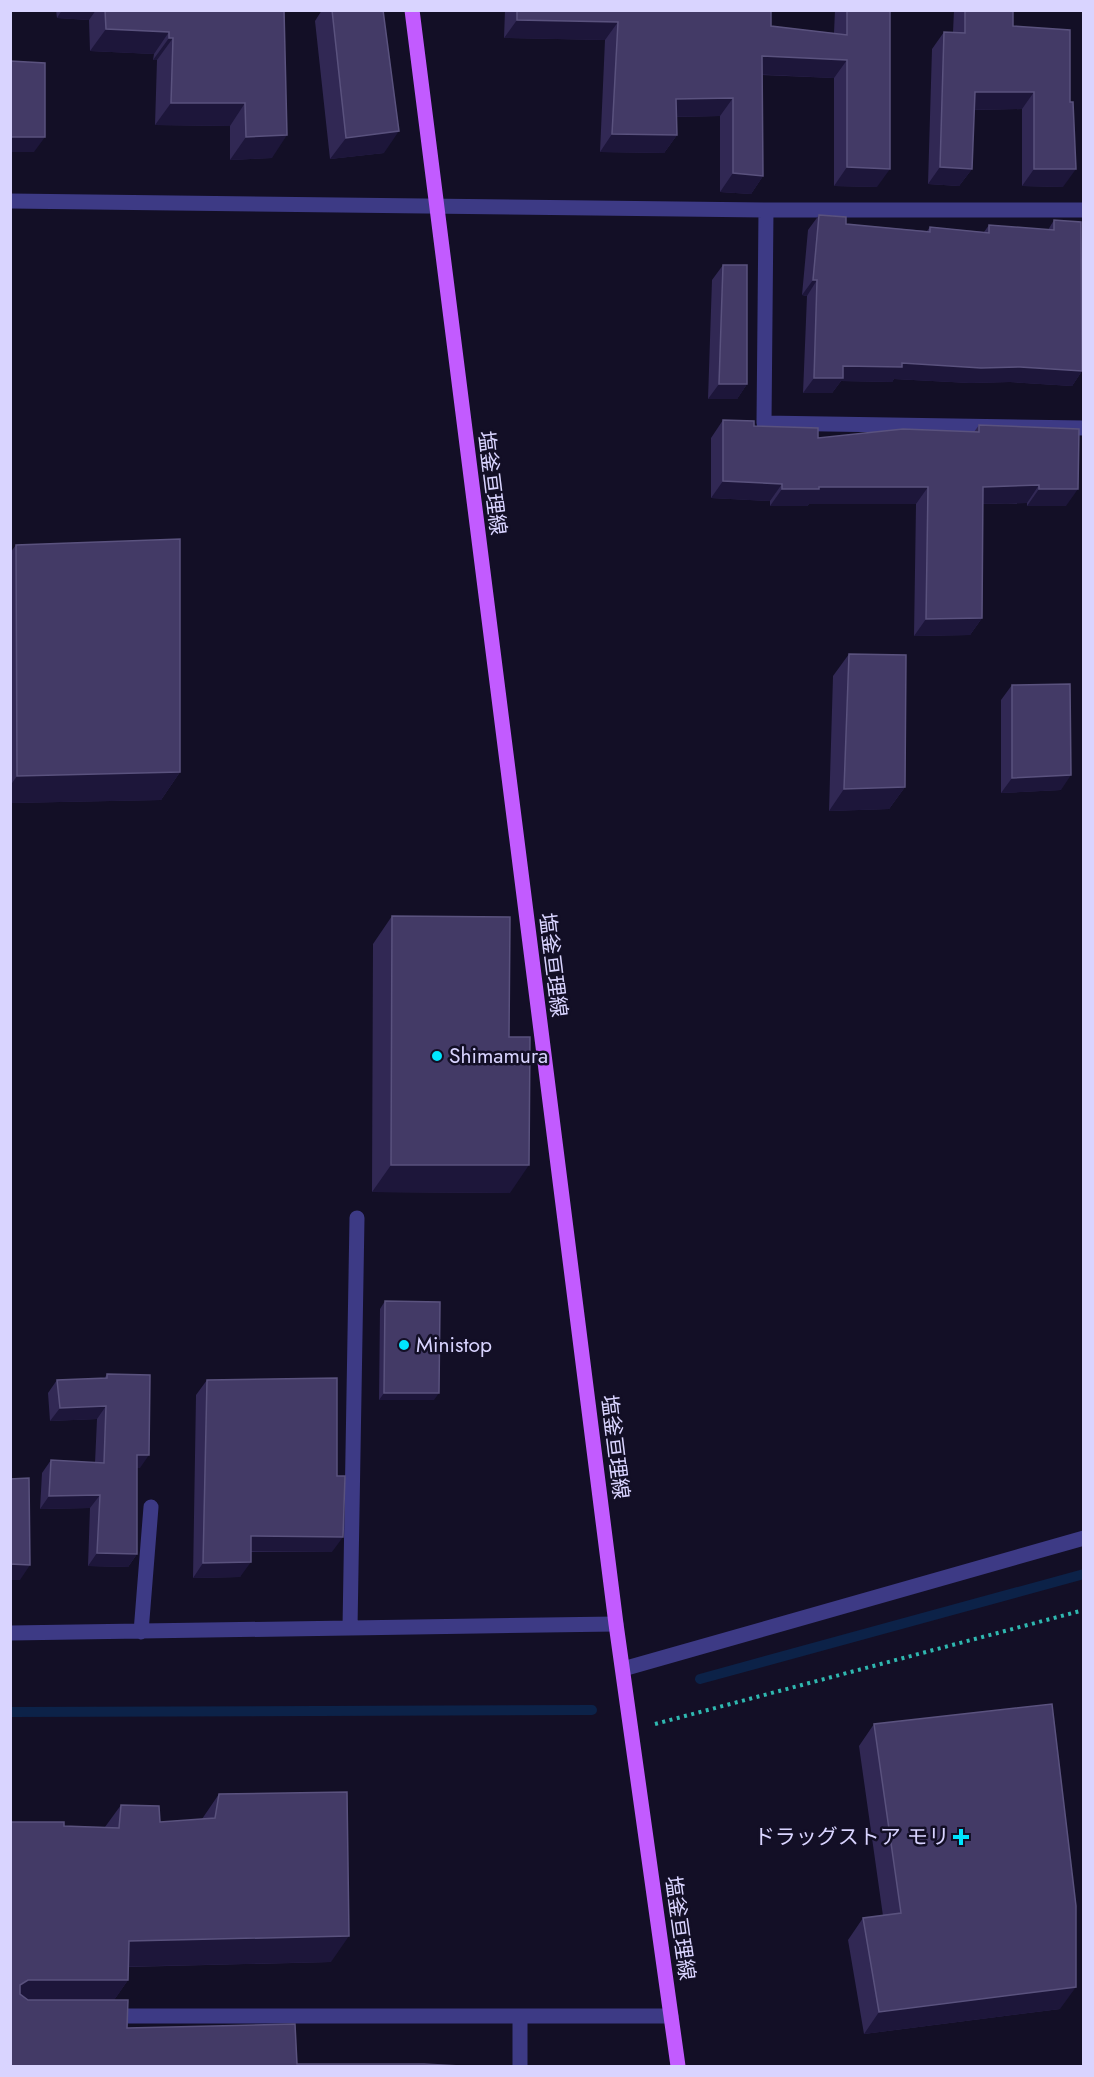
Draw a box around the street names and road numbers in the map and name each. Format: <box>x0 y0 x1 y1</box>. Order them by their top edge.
street label: 塩釜亘理線 <box>471 429 513 537</box>
street label: 塩釜亘理線 <box>532 911 574 1019</box>
street label: 塩釜亘理線 <box>594 1393 636 1501</box>
street label: 塩釜亘理線 <box>658 1874 702 1982</box>

